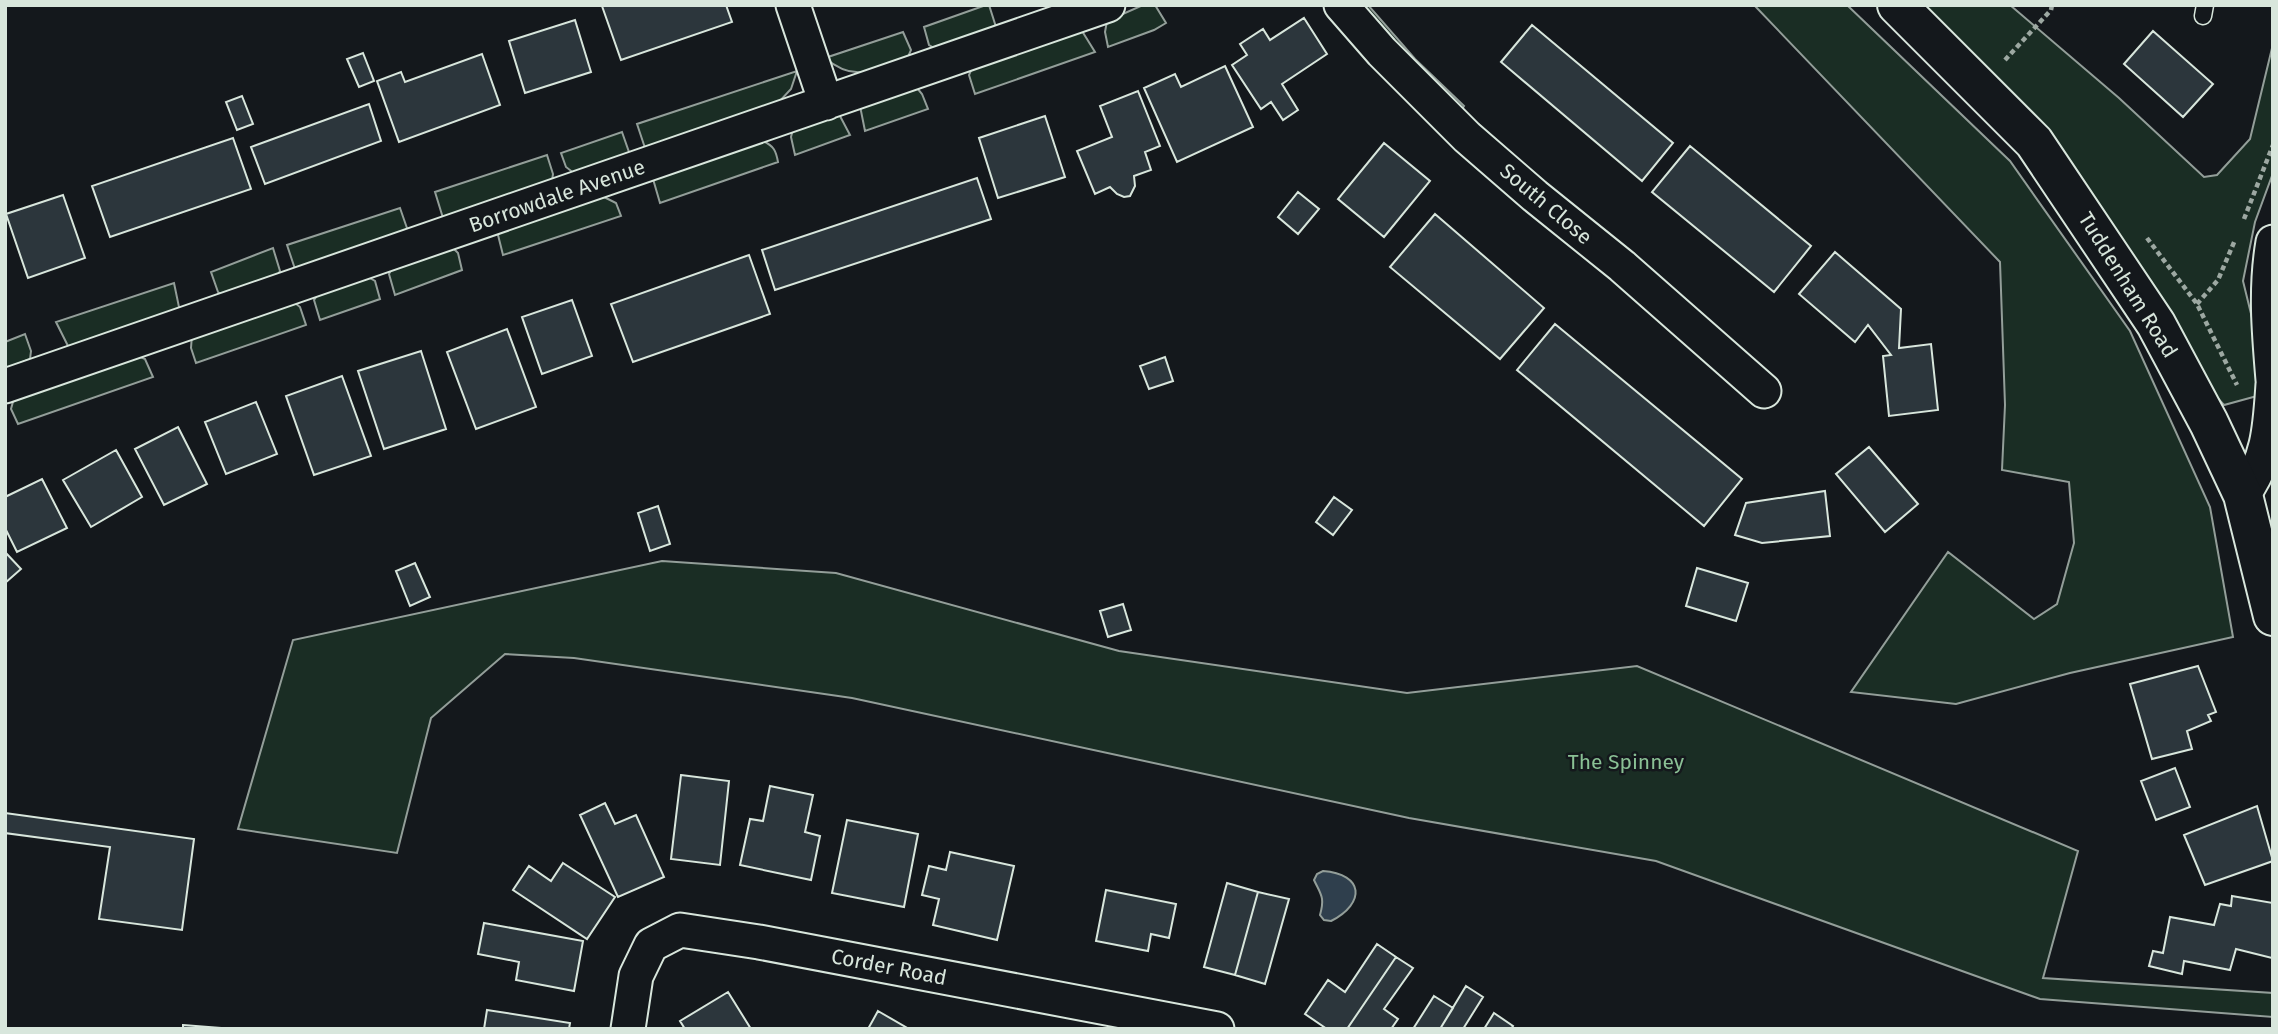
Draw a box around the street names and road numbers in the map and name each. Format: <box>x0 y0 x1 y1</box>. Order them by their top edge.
street label: Borrowdale Avenue <box>466 154 648 238</box>
street label: South Close <box>1495 158 1597 250</box>
street label: Tuddenham Road <box>2073 207 2183 363</box>
street label: Corder Road <box>829 943 949 991</box>

